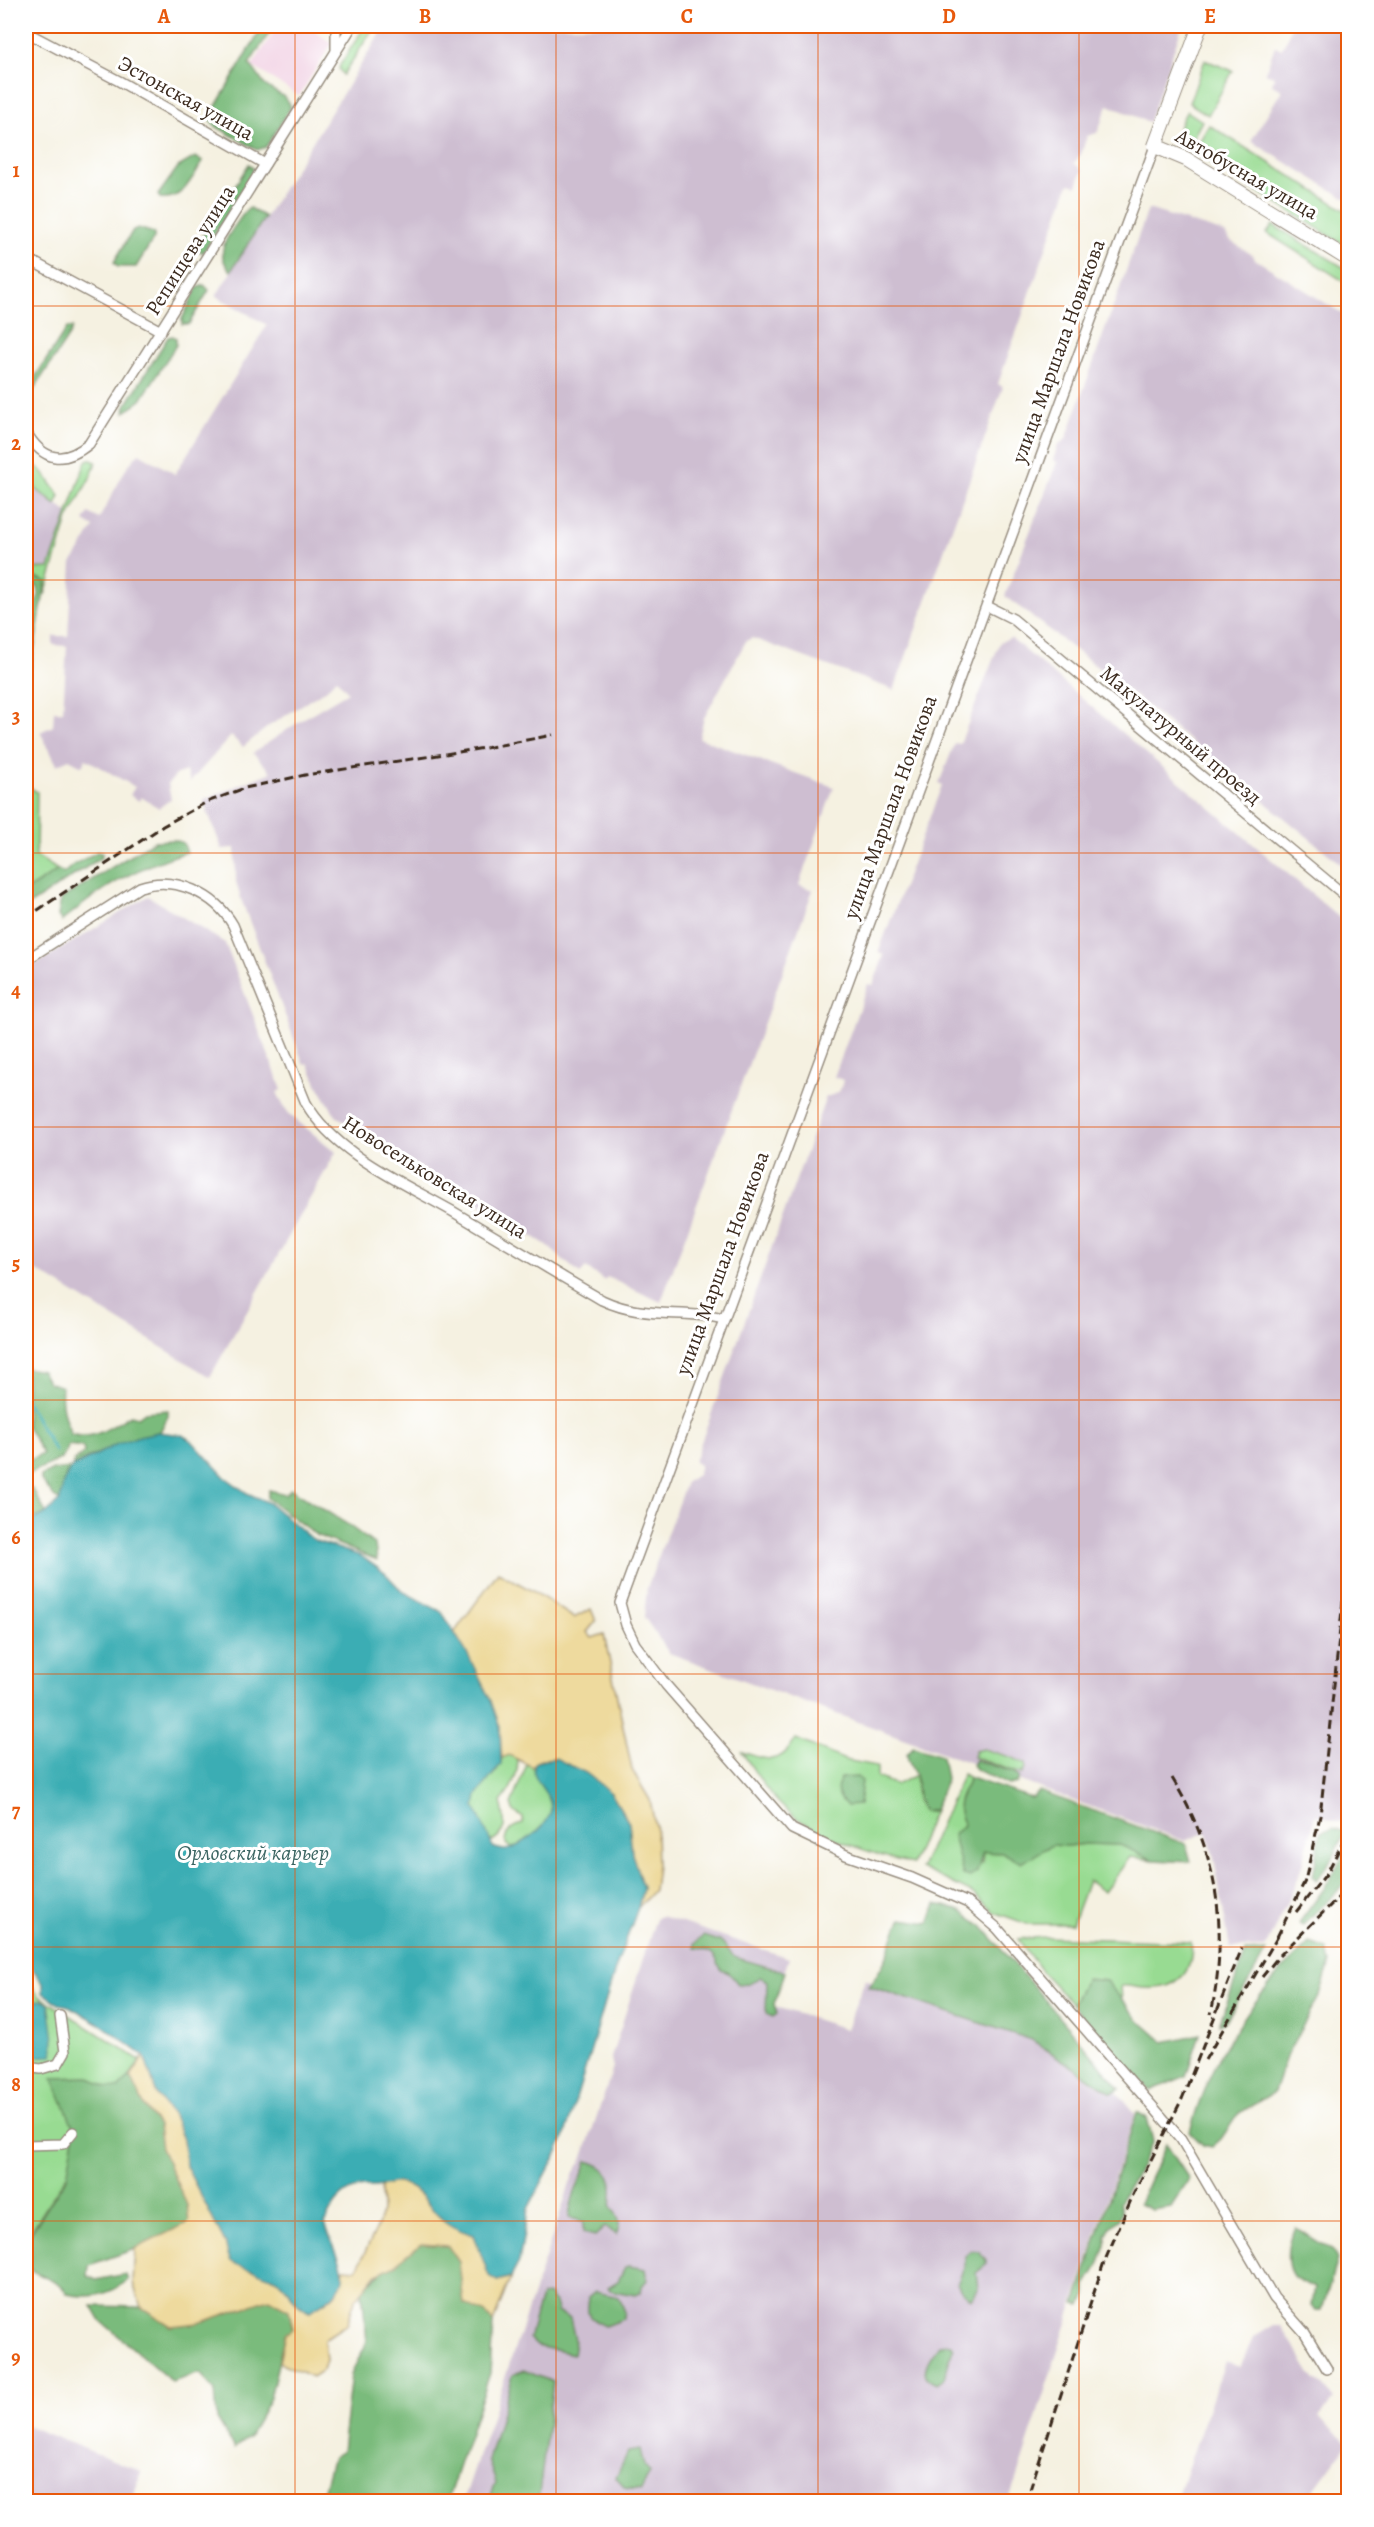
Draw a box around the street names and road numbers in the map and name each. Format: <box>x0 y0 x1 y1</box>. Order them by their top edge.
street label: Эстонская улица <box>113 49 259 147</box>
street label: Автобусная улица <box>1170 121 1324 226</box>
street label: Репищева улица <box>139 179 241 320</box>
street label: улица Маршала Новикова <box>1004 235 1112 468</box>
street label: Макулатурный проезд <box>1094 659 1268 811</box>
street label: улица Маршала Новикова <box>836 691 944 924</box>
street label: Новосельковская улица <box>337 1109 533 1245</box>
street label: улица Маршала Новикова <box>668 1147 776 1380</box>

